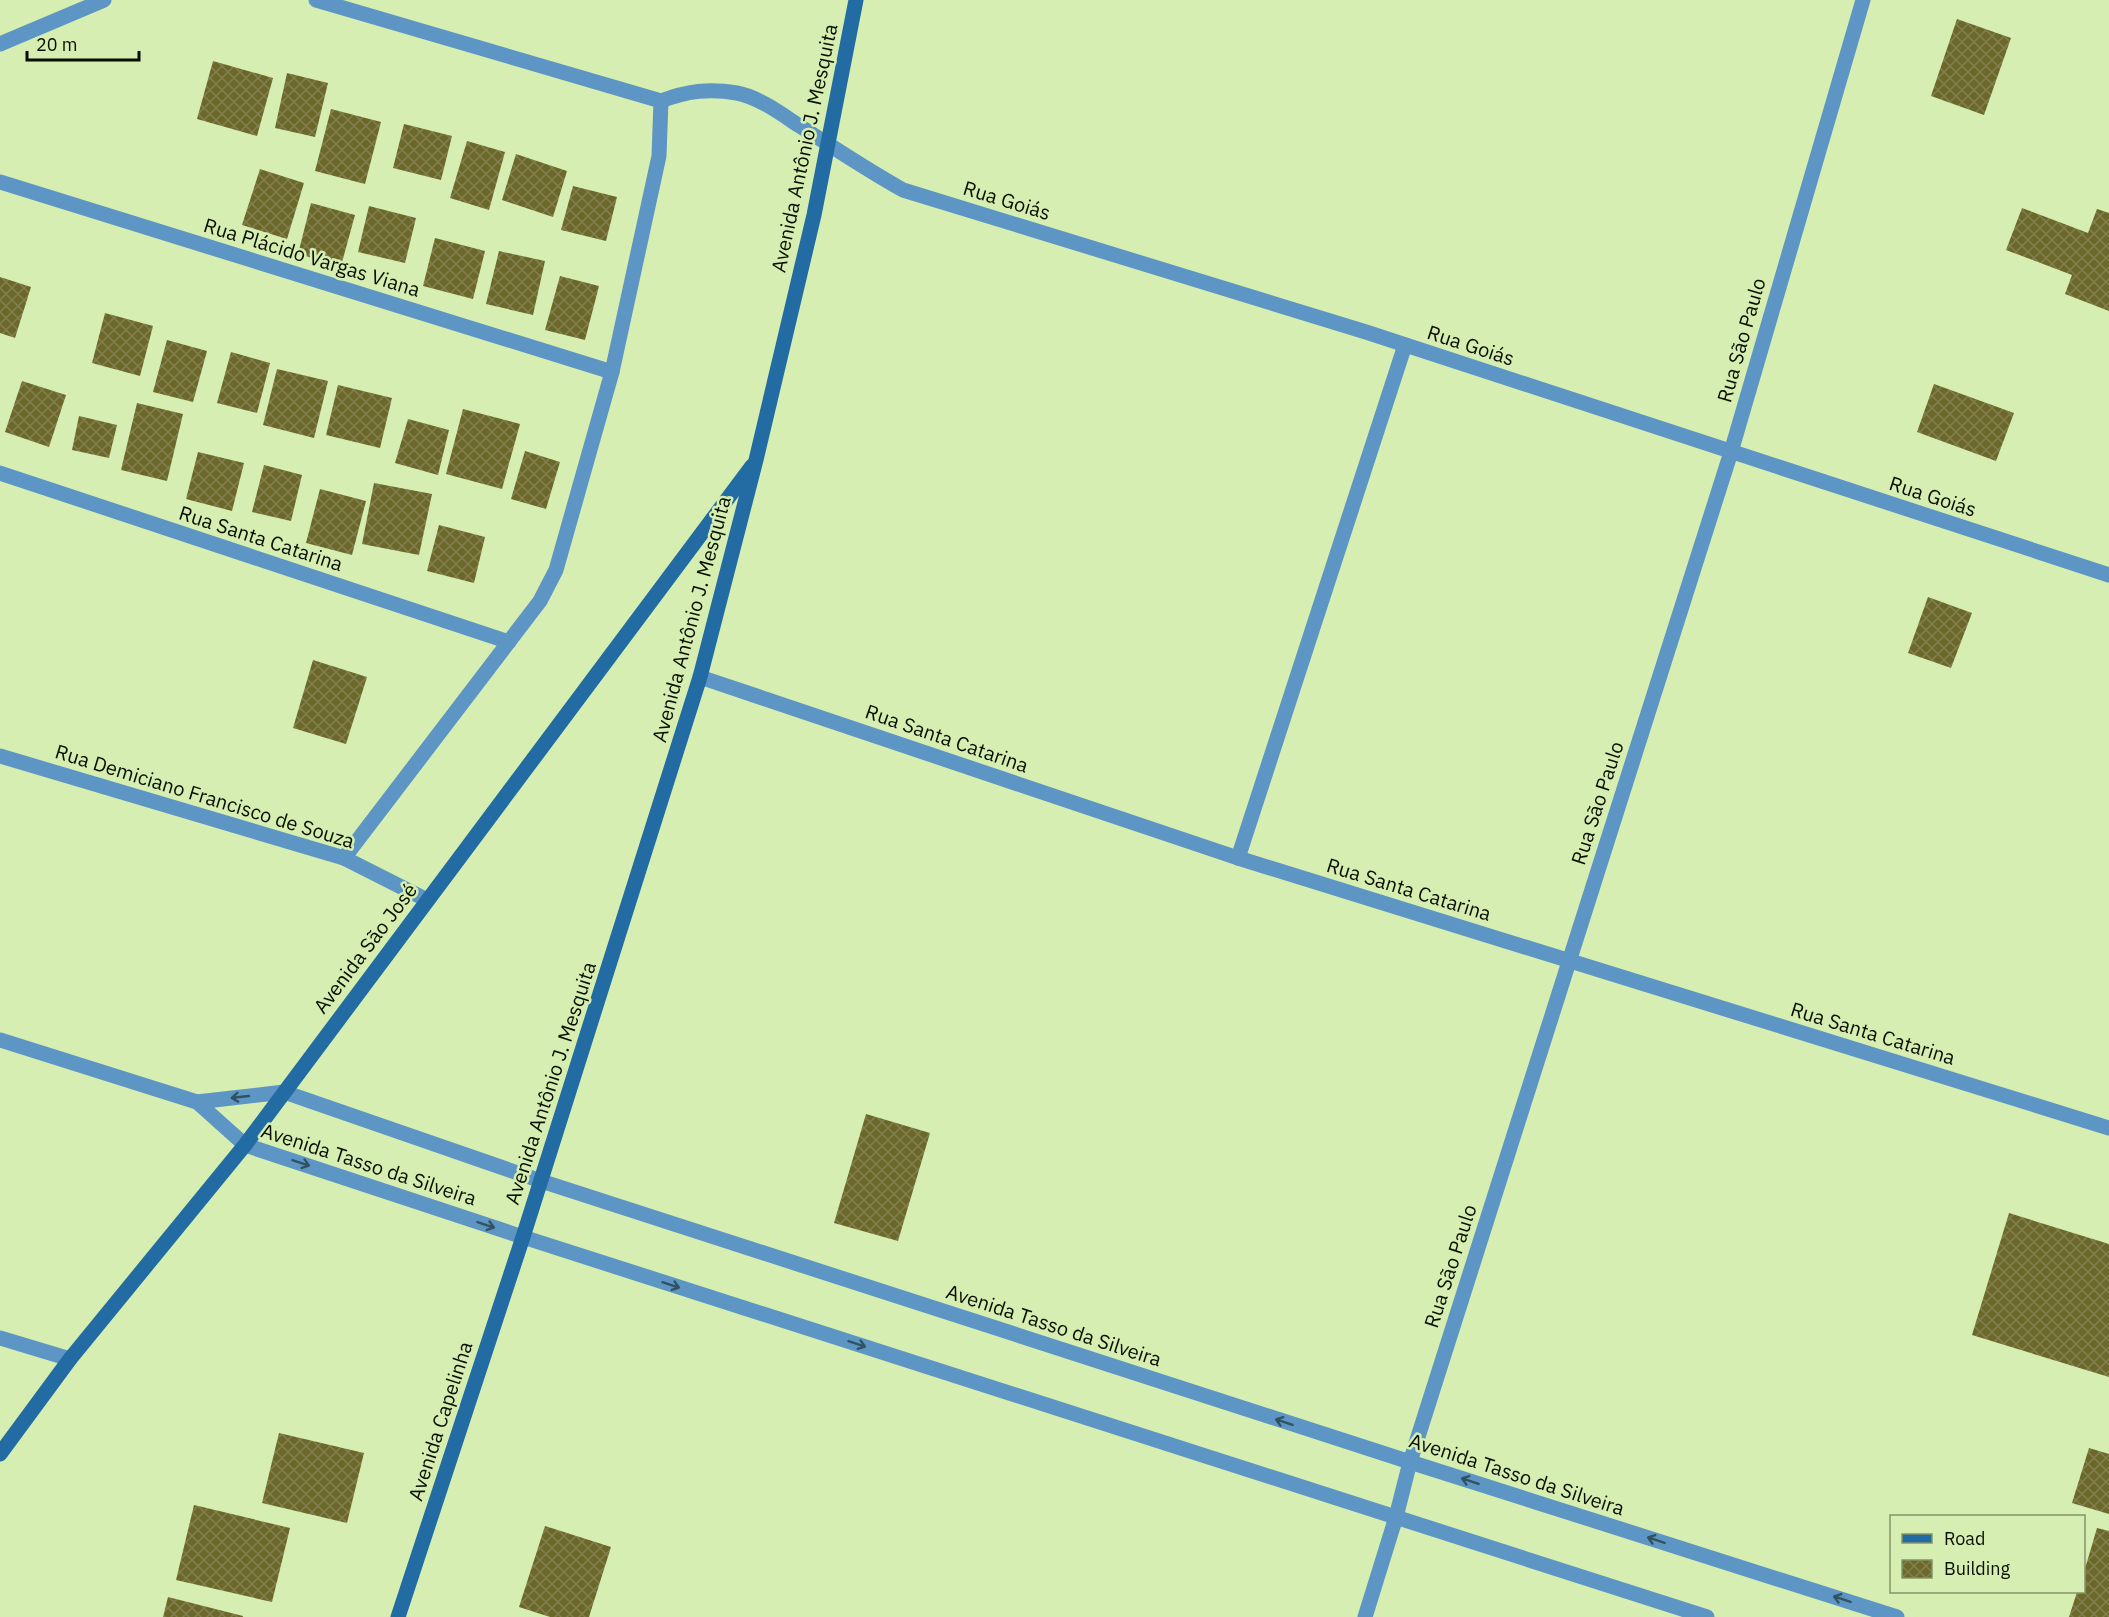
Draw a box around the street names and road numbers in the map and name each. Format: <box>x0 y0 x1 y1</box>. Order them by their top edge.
street label: Avenida Antônio J. Mesquita <box>764 21 844 275</box>
street label: Rua Goiás <box>960 174 1054 226</box>
street label: Rua Plácido Vargas Viana <box>200 211 424 303</box>
street label: Rua São Paulo <box>1710 275 1772 405</box>
street label: Rua Goiás <box>1424 318 1518 372</box>
street label: Rua Goiás <box>1886 469 1980 523</box>
street label: Avenida Antônio J. Mesquita <box>645 493 737 745</box>
street label: Rua Santa Catarina <box>176 499 347 577</box>
street label: Rua Santa Catarina <box>862 697 1032 779</box>
street label: Rua Demiciano Francisco de Souza <box>52 738 358 855</box>
street label: Rua São Paulo <box>1564 738 1630 868</box>
street label: Rua Santa Catarina <box>1323 851 1495 927</box>
street label: Avenida São José <box>307 877 423 1019</box>
street label: Avenida Antônio J. Mesquita <box>498 958 602 1208</box>
street label: Rua Santa Catarina <box>1787 995 1959 1071</box>
street label: Avenida Tasso da Silveira <box>258 1116 480 1212</box>
street label: Rua São Paulo <box>1417 1201 1483 1331</box>
street label: Avenida Tasso da Silveira <box>943 1277 1165 1373</box>
street label: Avenida Capelinha <box>402 1338 479 1504</box>
street label: Avenida Tasso da Silveira <box>1406 1426 1628 1522</box>

